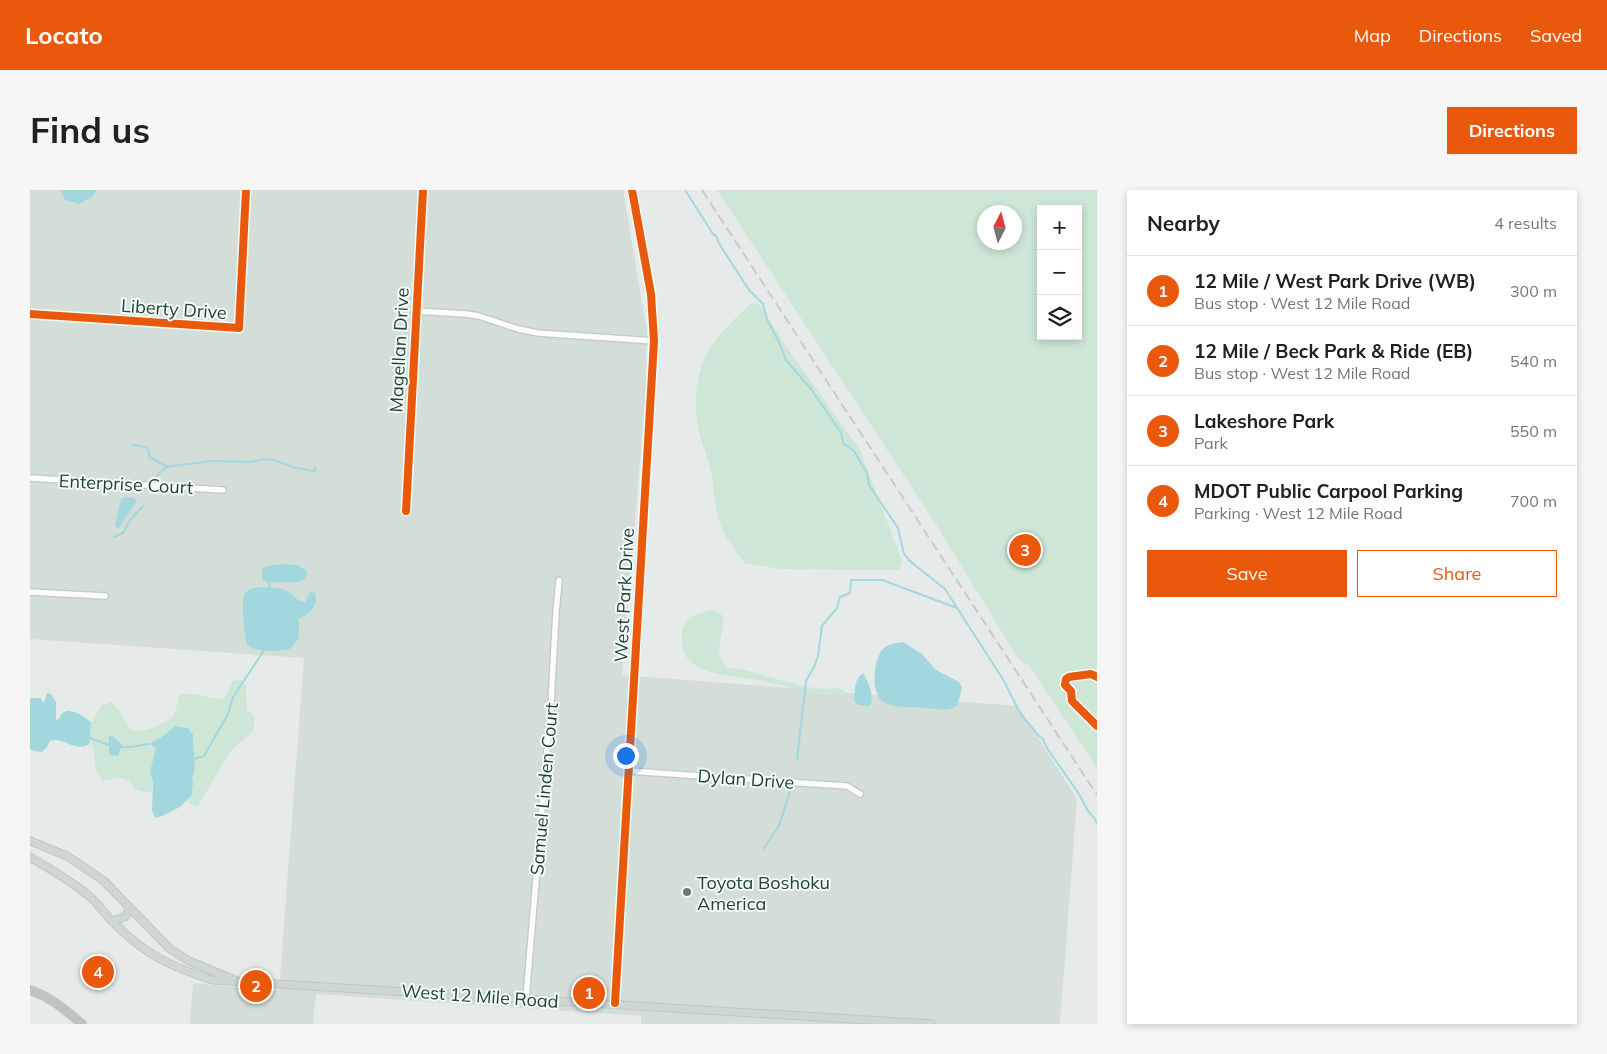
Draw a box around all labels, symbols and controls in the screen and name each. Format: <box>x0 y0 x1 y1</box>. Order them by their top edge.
text: Locato <box>25 20 103 50</box>
text: Map <box>1354 24 1391 47</box>
text: Directions <box>1419 24 1502 47</box>
text: Saved <box>1530 24 1582 47</box>
button: Directions <box>1447 107 1577 154</box>
text: Find us <box>30 108 150 152</box>
north arrow <box>977 205 1022 250</box>
map controls <box>1037 205 1082 340</box>
button: + <box>1037 205 1082 250</box>
text: Nearby <box>1147 210 1220 236</box>
text: 4 results <box>1494 213 1557 233</box>
button: − <box>1037 250 1082 295</box>
text: 12 Mile / West Park Drive (WB) <box>1194 269 1476 293</box>
text: 1 <box>1158 281 1168 301</box>
text: 300 m <box>1510 281 1557 301</box>
street label: Magellan Drive <box>384 287 414 413</box>
text: Bus stop · West 12 Mile Road <box>1194 293 1410 313</box>
street label: Liberty Drive <box>120 294 228 324</box>
button: layers <box>1037 295 1082 340</box>
text: 12 Mile / Beck Park & Ride (EB) <box>1194 339 1473 363</box>
text: 2 <box>1158 351 1168 371</box>
text: 540 m <box>1510 351 1557 371</box>
text: Bus stop · West 12 Mile Road <box>1194 363 1410 383</box>
text: Lakeshore Park <box>1194 409 1334 433</box>
text: 3 <box>1158 421 1168 441</box>
text: 550 m <box>1510 421 1557 441</box>
text: Park <box>1194 433 1228 453</box>
street label: Enterprise Court <box>58 469 194 499</box>
text: MDOT Public Carpool Parking <box>1194 479 1463 503</box>
text: 4 <box>1158 491 1168 511</box>
text: 700 m <box>1510 491 1557 511</box>
text: Parking · West 12 Mile Road <box>1194 503 1403 523</box>
street label: West Park Drive <box>609 527 639 663</box>
pin: 3 <box>1009 531 1041 569</box>
button: Save <box>1147 550 1347 597</box>
button: Share <box>1357 550 1557 597</box>
street label: Samuel Linden Court <box>525 702 563 876</box>
your location <box>613 743 639 769</box>
street label: Dylan Drive <box>697 764 795 794</box>
place label: Toyota Boshoku America <box>697 871 830 915</box>
marker: Toyota Boshoku America <box>681 886 693 898</box>
pin: 4 <box>82 953 114 991</box>
pin: 2 <box>240 967 272 1005</box>
pin: 1 <box>573 974 605 1012</box>
street label: West 12 Mile Road <box>401 979 559 1013</box>

